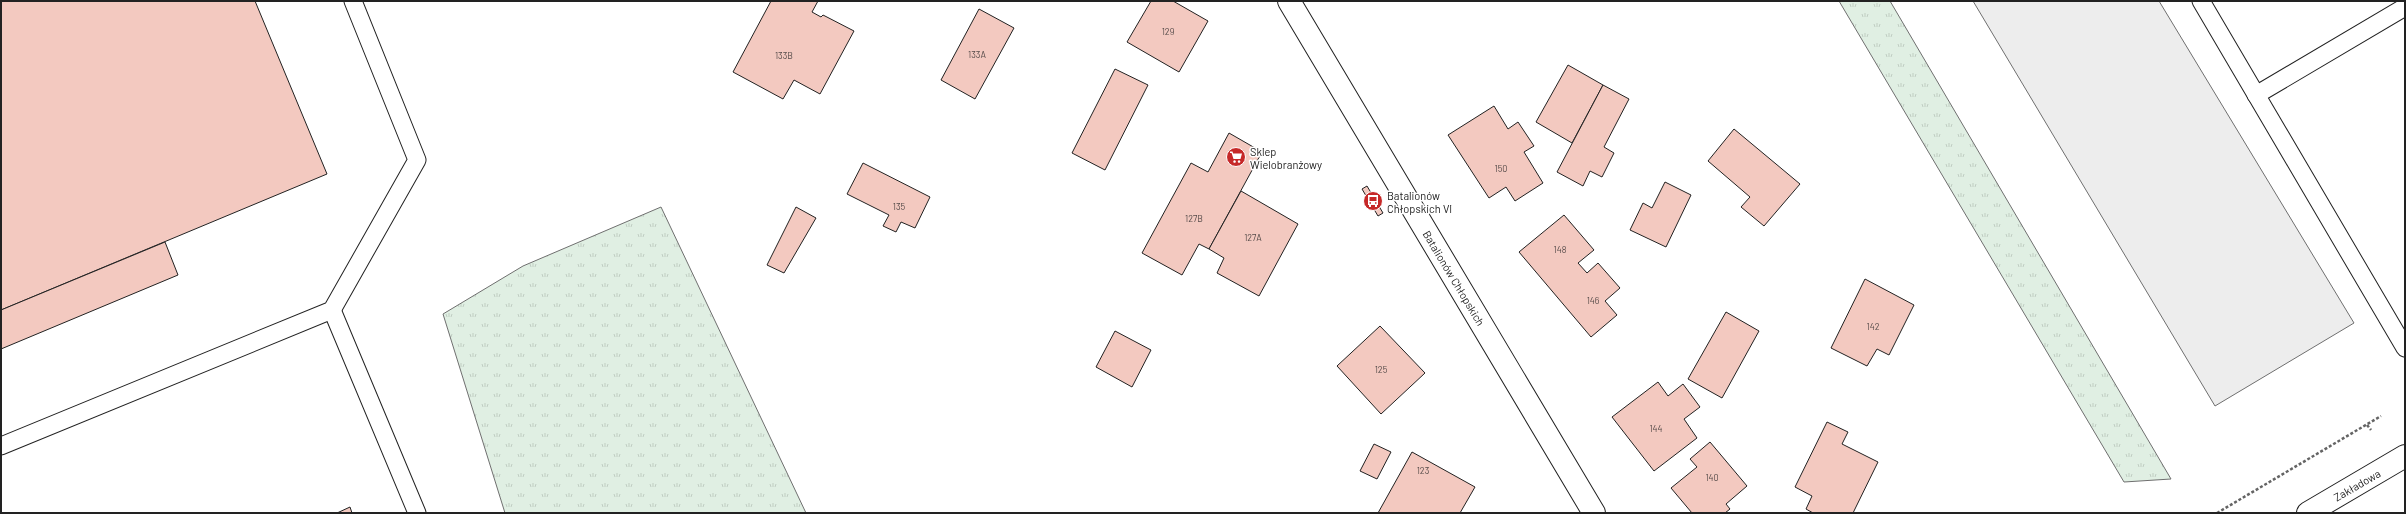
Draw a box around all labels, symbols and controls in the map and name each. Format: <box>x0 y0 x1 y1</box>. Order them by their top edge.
house number: 129 <box>1162 26 1175 37</box>
house number: 133A <box>968 49 986 60</box>
house number: 133B <box>775 50 793 61</box>
place label: Sklep Wielobranżowy <box>1250 145 1322 171</box>
supermarket icon: Sklep Wielobranżowy <box>1225 146 1247 168</box>
house number: 150 <box>1495 163 1507 174</box>
place label: Batalionów Chłopskich VI <box>1387 189 1452 215</box>
bus stop icon: Batalionów Chłopskich VI <box>1362 190 1384 212</box>
house number: 135 <box>893 201 906 212</box>
house number: 127B <box>1185 213 1203 224</box>
street label: Batalionów Chłopskich <box>1420 228 1488 328</box>
house number: 127A <box>1244 232 1262 243</box>
house number: 148 <box>1554 244 1567 255</box>
house number: 146 <box>1587 295 1600 306</box>
house number: 142 <box>1867 321 1880 332</box>
house number: 125 <box>1375 364 1388 375</box>
house number: 144 <box>1649 423 1663 434</box>
house number: 123 <box>1417 465 1430 476</box>
street label: Zakładowa <box>2331 466 2383 504</box>
house number: 140 <box>1705 472 1719 483</box>

